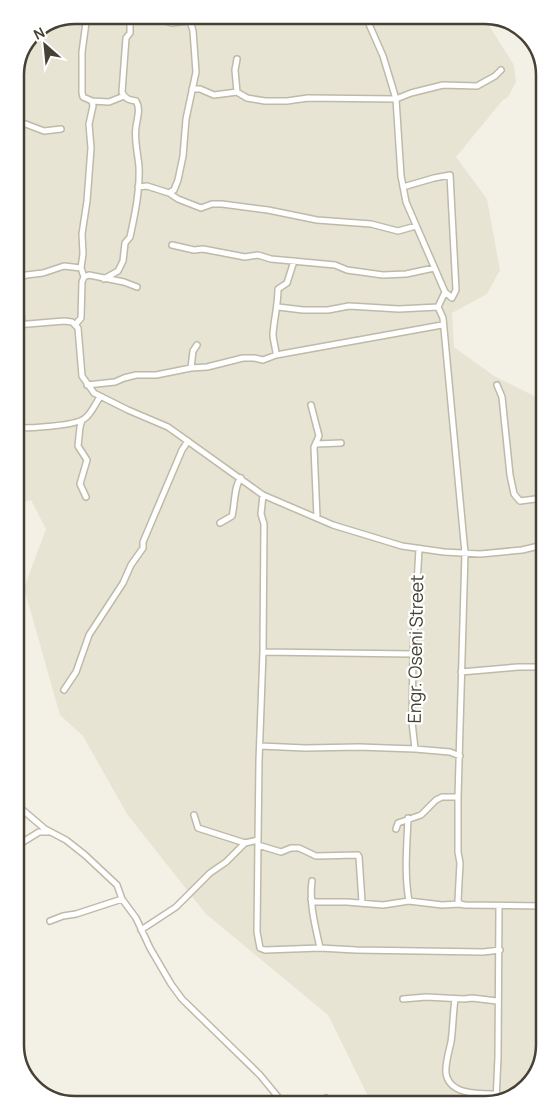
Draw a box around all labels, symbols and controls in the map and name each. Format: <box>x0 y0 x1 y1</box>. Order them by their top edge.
north arrow <box>20 20 70 70</box>
text: N <box>30 22 48 44</box>
street label: Engr. Oseni Street <box>402 574 428 724</box>

